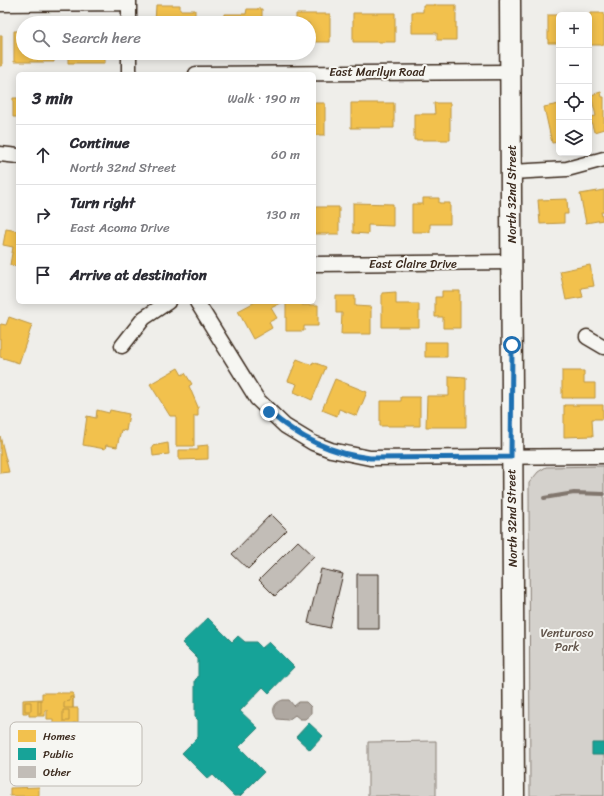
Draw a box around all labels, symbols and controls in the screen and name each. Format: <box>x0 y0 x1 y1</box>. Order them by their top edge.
map controls <box>556 12 592 156</box>
button: + <box>556 12 592 48</box>
search box <box>16 16 316 60</box>
text: Search here <box>62 25 141 51</box>
icon: search <box>30 27 52 49</box>
button: − <box>556 48 592 84</box>
street label: East Marilyn Road <box>329 61 426 83</box>
text: 3 min <box>32 83 73 113</box>
button: locate <box>556 84 592 120</box>
text: Walk · 190 m <box>227 87 300 110</box>
button: layers <box>556 120 592 156</box>
text: Continue <box>70 130 130 156</box>
text: 60 m <box>271 143 300 166</box>
icon: ahead <box>32 144 54 166</box>
street label: North 32nd Street <box>501 145 523 243</box>
text: North 32nd Street <box>70 156 176 179</box>
text: Turn right <box>70 190 135 216</box>
text: 130 m <box>266 203 300 226</box>
icon: right <box>32 204 54 226</box>
text: East Acoma Drive <box>70 216 170 239</box>
street label: East Claire Drive <box>369 253 457 275</box>
text: Arrive at destination <box>70 262 207 288</box>
icon: arrive <box>32 264 54 286</box>
route start <box>503 336 521 354</box>
route end <box>260 403 278 421</box>
street label: North 32nd Street <box>500 469 524 567</box>
park label: Venturoso Park <box>541 622 593 658</box>
legend <box>10 722 142 786</box>
text: Homes <box>43 727 76 746</box>
text: Public <box>43 745 74 764</box>
text: Other <box>43 763 71 782</box>

